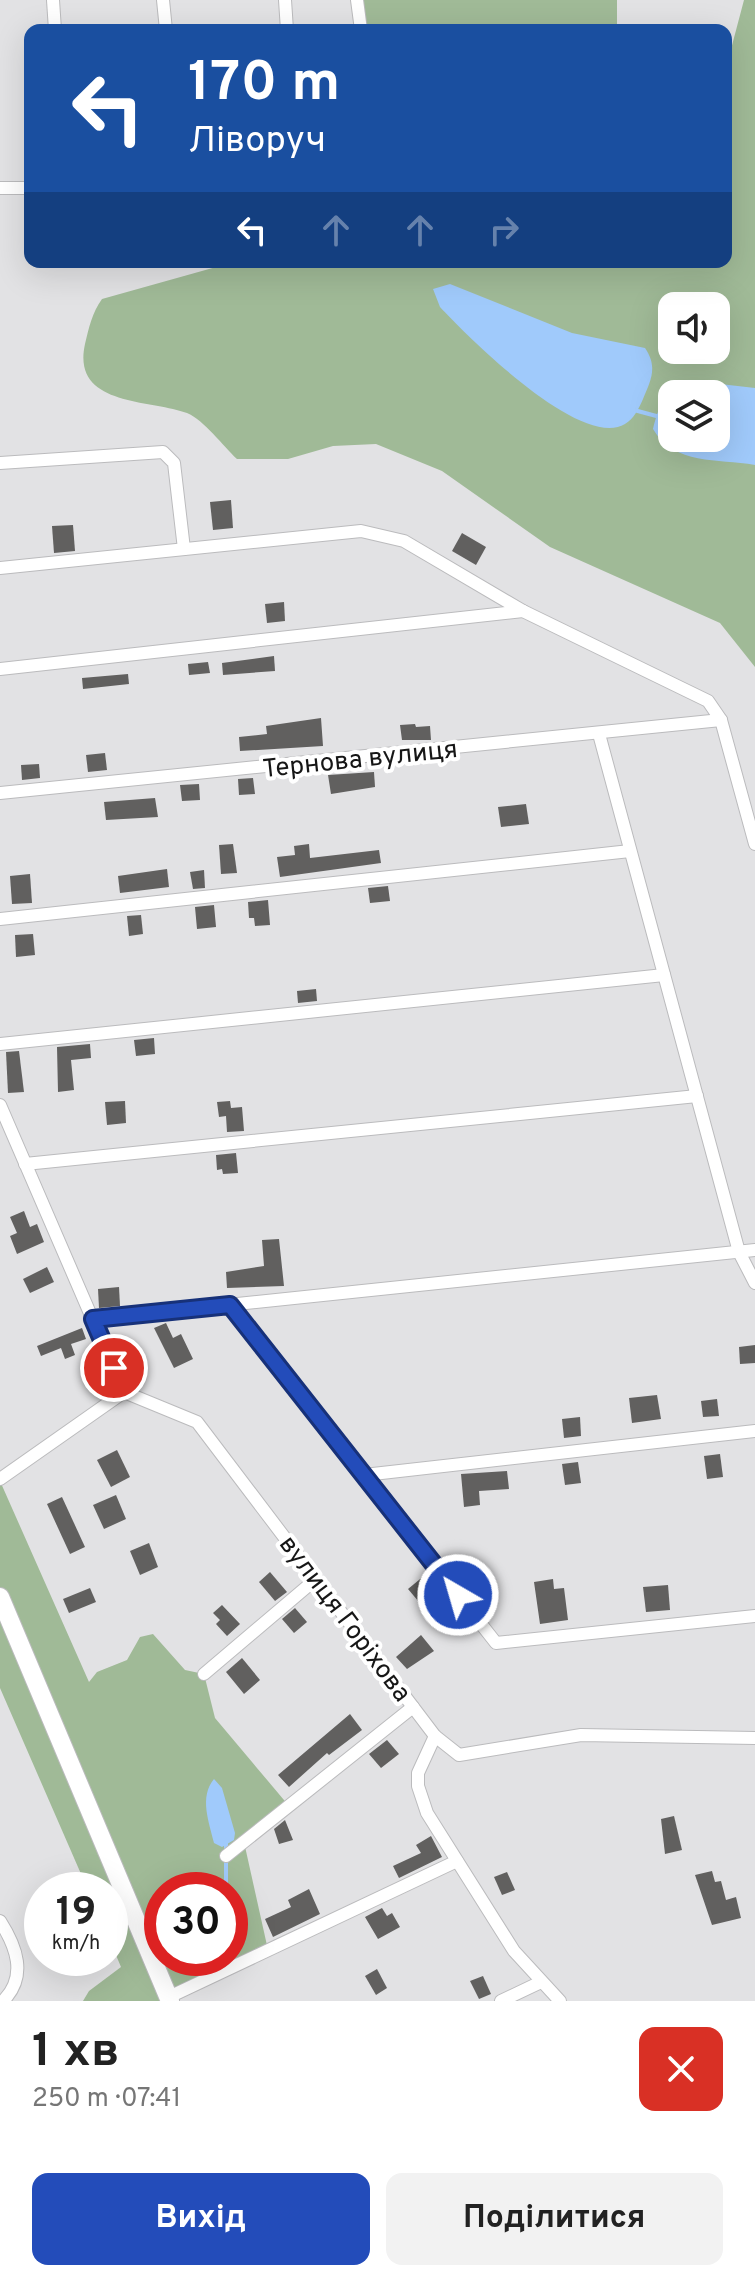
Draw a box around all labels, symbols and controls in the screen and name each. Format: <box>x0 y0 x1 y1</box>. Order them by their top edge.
text: 170 m <box>188 50 340 120</box>
icon: left <box>56 56 160 160</box>
text: Ліворуч <box>188 119 326 165</box>
icon: left <box>230 208 274 252</box>
icon: ahead <box>314 208 358 252</box>
icon: ahead <box>398 208 442 252</box>
icon: right <box>482 208 526 252</box>
map controls <box>658 292 730 452</box>
button: sound <box>658 292 730 364</box>
button: layers <box>658 380 730 452</box>
street label: Тернова вулиця <box>261 734 459 787</box>
pin <box>80 1334 148 1402</box>
icon: arrive <box>92 1346 136 1390</box>
street label: вулиця Горіхова <box>271 1530 417 1709</box>
position arrow <box>416 1553 500 1637</box>
speed limit sign: 30 <box>144 1872 248 1976</box>
text: 19 <box>56 1889 96 1939</box>
text: km/h <box>52 1931 100 1957</box>
text: 1 хв <box>32 2023 119 2083</box>
button: close <box>639 2027 723 2111</box>
text: 250 m · 07:41 <box>32 2083 181 2116</box>
button: Вихід <box>32 2173 370 2265</box>
button: Поділитися <box>386 2173 723 2265</box>

